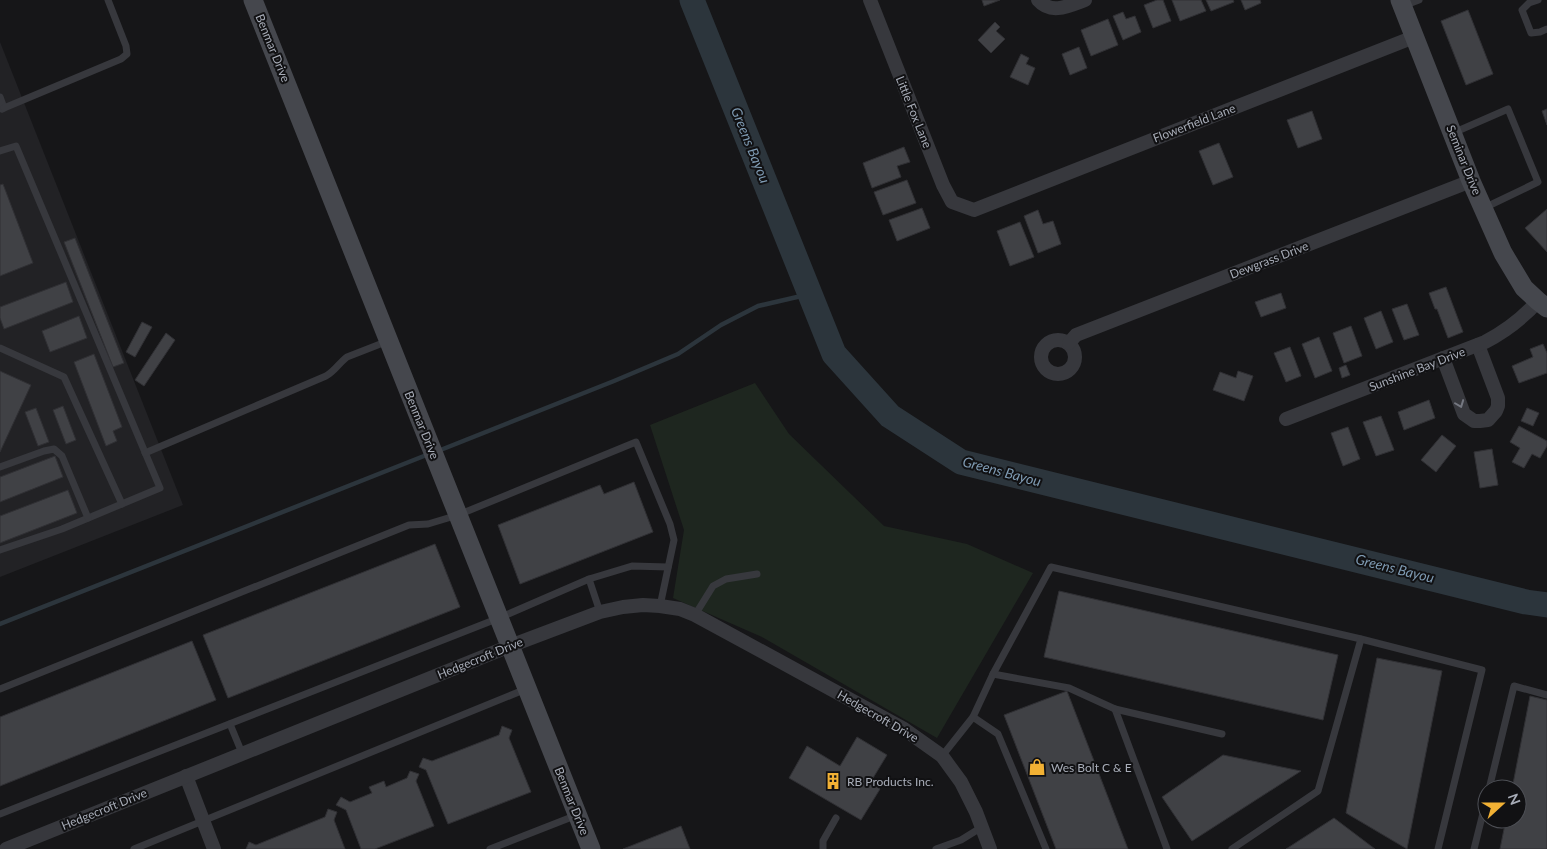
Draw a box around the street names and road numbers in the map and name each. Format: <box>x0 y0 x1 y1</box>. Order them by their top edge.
street label: Benmar Drive <box>252 12 294 84</box>
street label: Little Fox Lane <box>893 74 935 150</box>
street label: Flowerfield Lane <box>1151 100 1237 146</box>
street label: Seminar Drive <box>1443 123 1485 197</box>
street label: Dewgrass Drive <box>1227 238 1311 282</box>
street label: Sunshine Bay Drive <box>1367 344 1467 394</box>
street label: Benmar Drive <box>401 389 443 461</box>
street label: Hedgecroft Drive <box>435 634 525 682</box>
street label: Hedgecroft Drive <box>835 687 921 745</box>
street label: Benmar Drive <box>551 765 593 837</box>
street label: Hedgecroft Drive <box>59 785 149 833</box>

